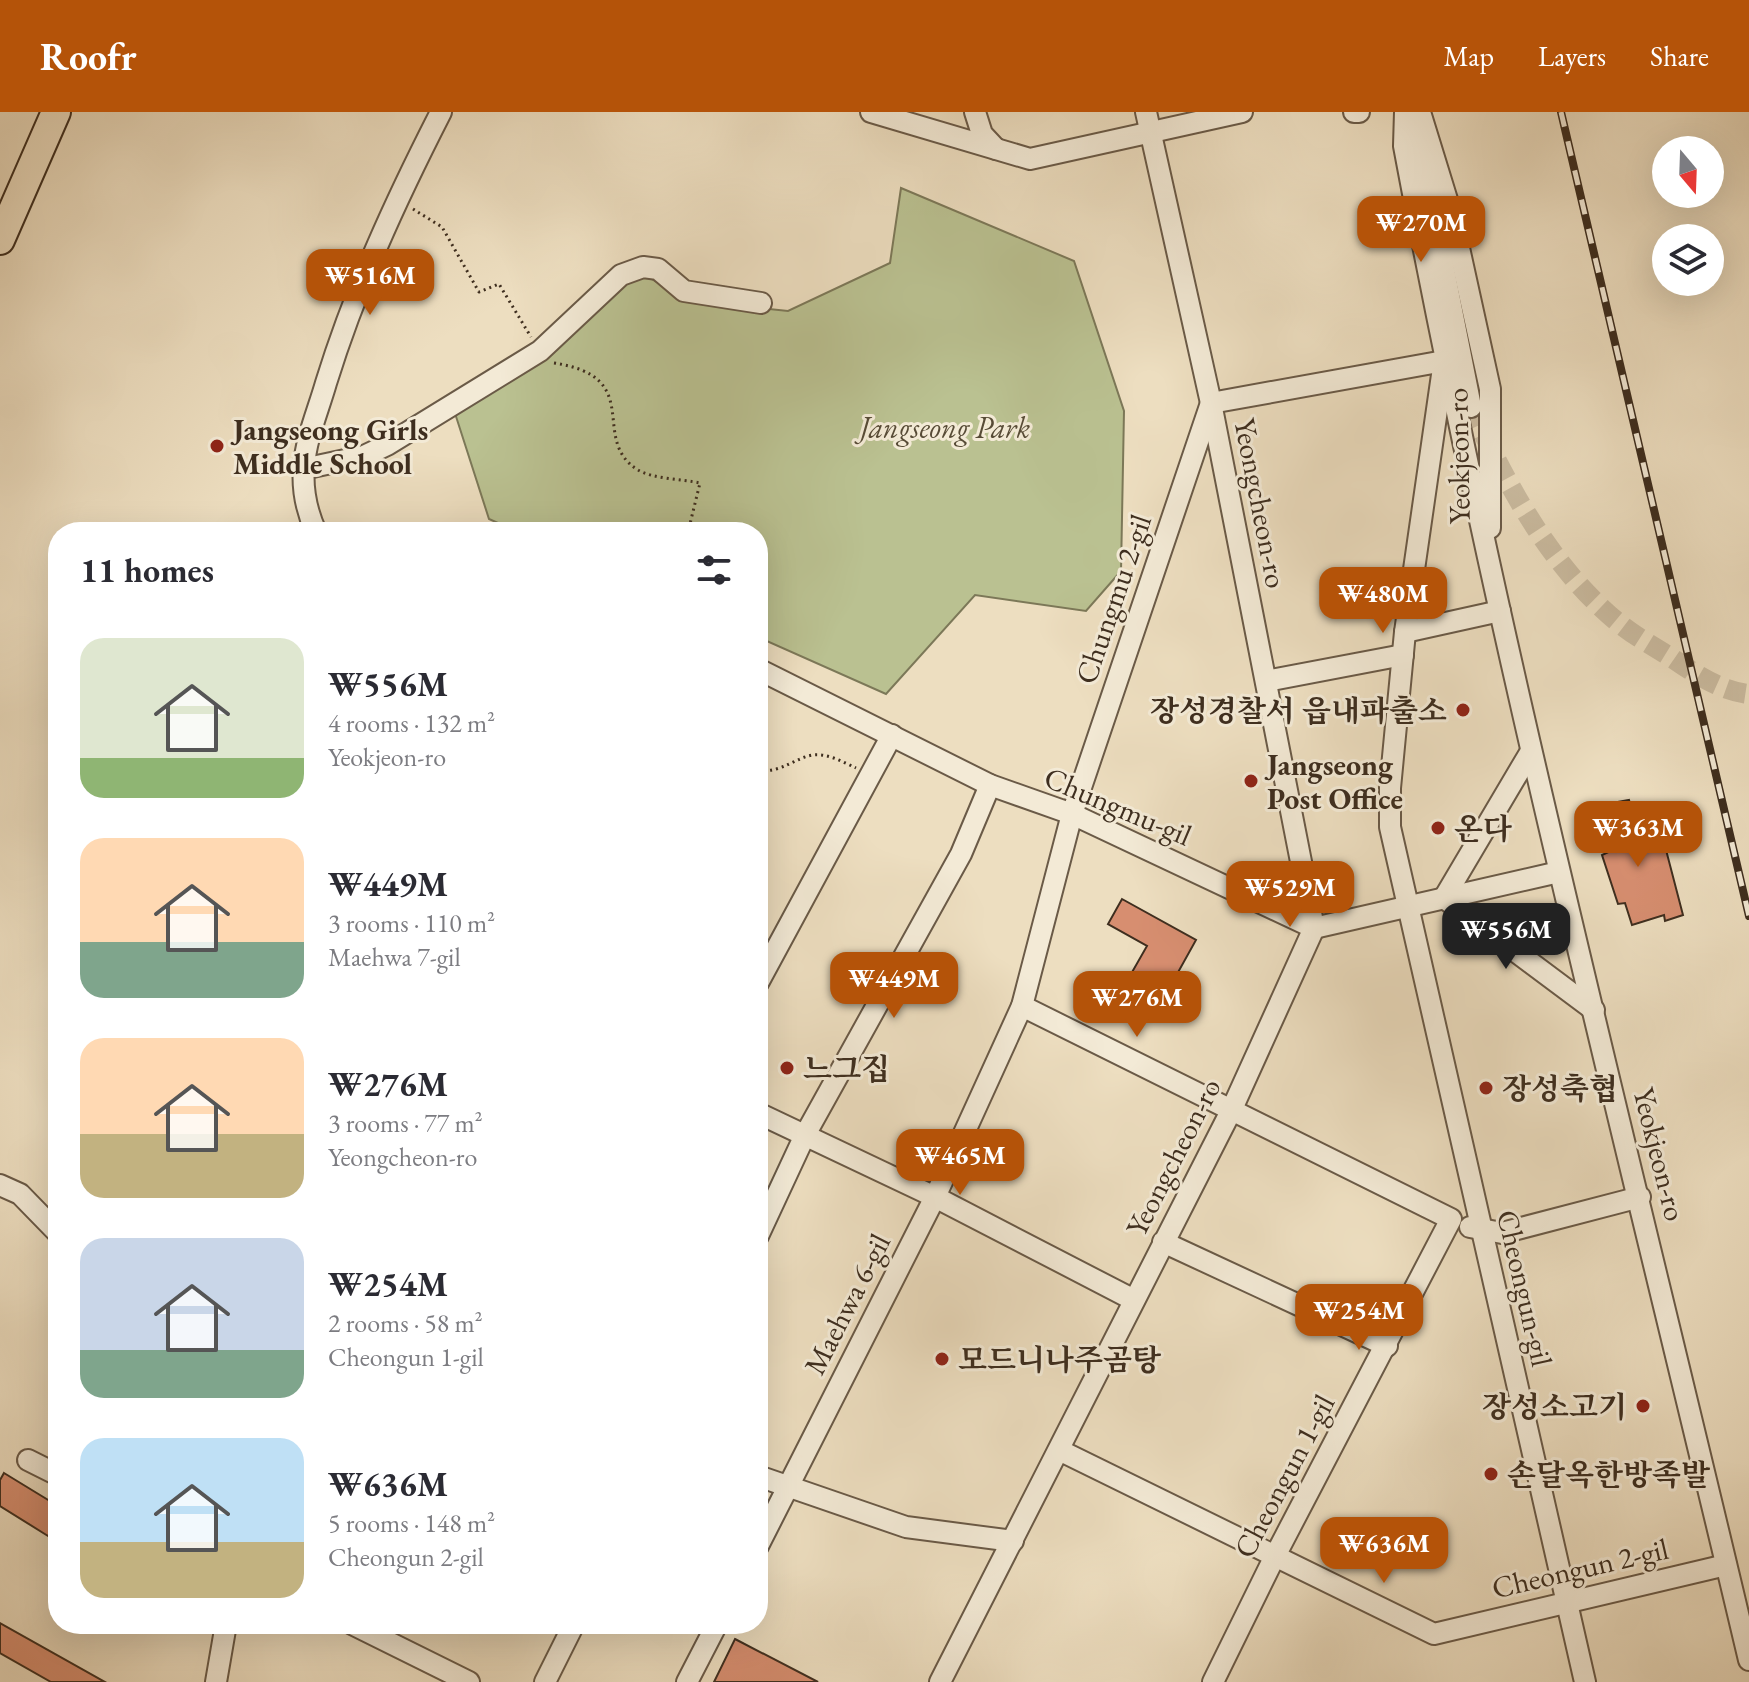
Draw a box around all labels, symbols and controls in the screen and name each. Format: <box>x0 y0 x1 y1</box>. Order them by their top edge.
text: Roofr <box>40 32 137 81</box>
text: Map <box>1444 38 1494 74</box>
text: Layers <box>1538 38 1606 74</box>
text: Share <box>1650 38 1709 74</box>
north arrow <box>1652 136 1724 208</box>
map controls <box>1652 136 1724 296</box>
pin: ₩270M <box>1365 196 1477 264</box>
text: ₩270M <box>1375 205 1467 239</box>
button: layers <box>1652 224 1724 296</box>
pin: ₩516M <box>314 249 426 317</box>
text: ₩516M <box>324 258 416 292</box>
street label: Yeokjeon-ro <box>1437 388 1479 524</box>
park label: Jangseong Park <box>854 408 1030 447</box>
place label: Jangseong Girls Middle School <box>230 410 428 483</box>
street label: Yeongcheon-ro <box>1225 415 1297 591</box>
marker: Jangseong Girls Middle School <box>208 437 226 455</box>
street label: Chungmu 2-gil <box>1066 509 1160 689</box>
text: 11 homes <box>80 548 214 592</box>
icon: filters <box>692 548 736 592</box>
pin: ₩480M <box>1327 567 1439 635</box>
text: ₩480M <box>1337 576 1429 610</box>
text: ₩556M <box>328 662 448 706</box>
icon: home <box>144 670 240 766</box>
place label: 장성경찰서 읍내파출소 <box>1150 691 1447 730</box>
marker: 장성경찰서 읍내파출소 <box>1454 701 1472 719</box>
text: 4 rooms · 132 m² <box>328 706 495 740</box>
text: Yeokjeon-ro <box>328 740 446 774</box>
place label: Jangseong Post Office <box>1264 745 1403 818</box>
street label: Chungmu-gil <box>1038 757 1198 855</box>
marker: Jangseong Post Office <box>1242 772 1260 790</box>
pin: ₩363M <box>1582 801 1694 869</box>
place label: 온다 <box>1454 809 1512 848</box>
text: ₩363M <box>1592 810 1684 844</box>
marker: 온다 <box>1429 819 1447 837</box>
pin: ₩529M <box>1234 861 1346 929</box>
text: ₩449M <box>328 862 448 906</box>
icon: home <box>144 870 240 966</box>
text: ₩529M <box>1244 870 1336 904</box>
pin: ₩556M <box>1450 903 1562 971</box>
text: 3 rooms · 110 m² <box>328 906 495 940</box>
text: ₩556M <box>1460 912 1552 946</box>
text: Maehwa 7-gil <box>328 940 461 974</box>
pin: ₩449M <box>838 952 950 1020</box>
text: ₩449M <box>848 961 940 995</box>
pin: ₩276M <box>1081 971 1193 1039</box>
text: ₩276M <box>1091 980 1183 1014</box>
place label: 느그집 <box>803 1049 890 1088</box>
marker: 느그집 <box>778 1059 796 1077</box>
text: ₩276M <box>328 1062 448 1106</box>
place label: 장성축협 <box>1502 1069 1618 1108</box>
icon: home <box>144 1070 240 1166</box>
street label: Yeongcheon-ro <box>1117 1071 1229 1243</box>
marker: 장성축협 <box>1477 1079 1495 1097</box>
street label: Yeokjeon-ro <box>1625 1083 1695 1225</box>
text: 3 rooms · 77 m² <box>328 1106 483 1140</box>
pin: ₩465M <box>904 1129 1016 1197</box>
text: ₩465M <box>914 1138 1006 1172</box>
text: Yeongcheon-ro <box>328 1140 477 1174</box>
street label: Cheongun-gil <box>1488 1206 1562 1370</box>
street label: Maehwa 6-gil <box>795 1227 899 1381</box>
text: ₩254M <box>328 1262 448 1306</box>
icon: home <box>144 1270 240 1366</box>
pin: ₩254M <box>1303 1284 1415 1352</box>
text: ₩254M <box>1313 1293 1405 1327</box>
text: 2 rooms · 58 m² <box>328 1306 483 1340</box>
text: Cheongun 1-gil <box>328 1340 484 1374</box>
place label: 모드니나주곰탕 <box>958 1340 1161 1379</box>
marker: 모드니나주곰탕 <box>933 1350 951 1368</box>
street label: Cheongun 1-gil <box>1225 1387 1343 1565</box>
place label: 장성소고기 <box>1482 1387 1627 1426</box>
marker: 장성소고기 <box>1634 1397 1652 1415</box>
place label: 손달옥한방족발 <box>1507 1455 1710 1494</box>
text: ₩636M <box>328 1462 448 1506</box>
marker: 손달옥한방족발 <box>1482 1465 1500 1483</box>
icon: home <box>144 1470 240 1566</box>
text: 5 rooms · 148 m² <box>328 1506 495 1540</box>
pin: ₩636M <box>1328 1517 1440 1585</box>
text: ₩636M <box>1338 1526 1430 1560</box>
street label: Cheongun 2-gil <box>1488 1529 1672 1607</box>
text: Cheongun 2-gil <box>328 1540 484 1574</box>

